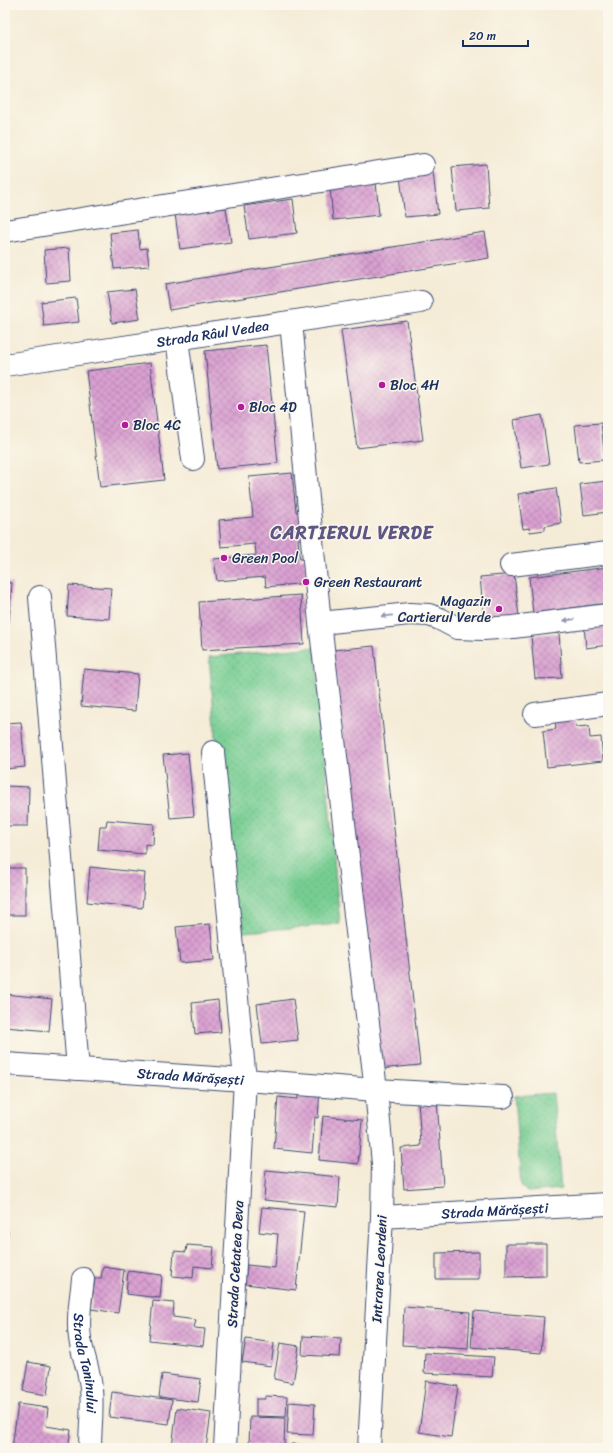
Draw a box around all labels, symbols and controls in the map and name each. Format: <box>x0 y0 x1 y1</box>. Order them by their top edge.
scale bar <box>463 22 528 48</box>
text: 20 m <box>469 25 496 47</box>
street label: Strada Râul Vedea <box>155 313 271 355</box>
place label: Bloc 4H <box>390 373 439 398</box>
marker: Bloc 4H <box>377 380 387 390</box>
place label: Bloc 4D <box>249 395 297 420</box>
marker: Bloc 4D <box>236 402 246 412</box>
place label: Bloc 4C <box>133 413 181 438</box>
marker: Bloc 4C <box>120 420 130 430</box>
district label: CARTIERUL VERDE <box>269 517 435 549</box>
place label: Green Pool <box>232 546 299 571</box>
marker: Green Pool <box>219 553 229 563</box>
place label: Green Restaurant <box>314 570 422 595</box>
marker: Green Restaurant <box>301 577 311 587</box>
place label: Magazin Cartierul Verde <box>398 589 491 630</box>
marker: Magazin Cartierul Verde <box>494 604 504 614</box>
one-way arrow <box>381 613 393 620</box>
one-way arrow <box>563 617 575 623</box>
street label: Strada Mărășești <box>136 1061 246 1093</box>
street label: Strada Mărășești <box>441 1195 550 1227</box>
street label: Strada Cetatea Deva <box>220 1199 251 1328</box>
street label: Intrarea Leordeni <box>364 1213 395 1324</box>
street label: Strada Taninului <box>66 1313 104 1415</box>

